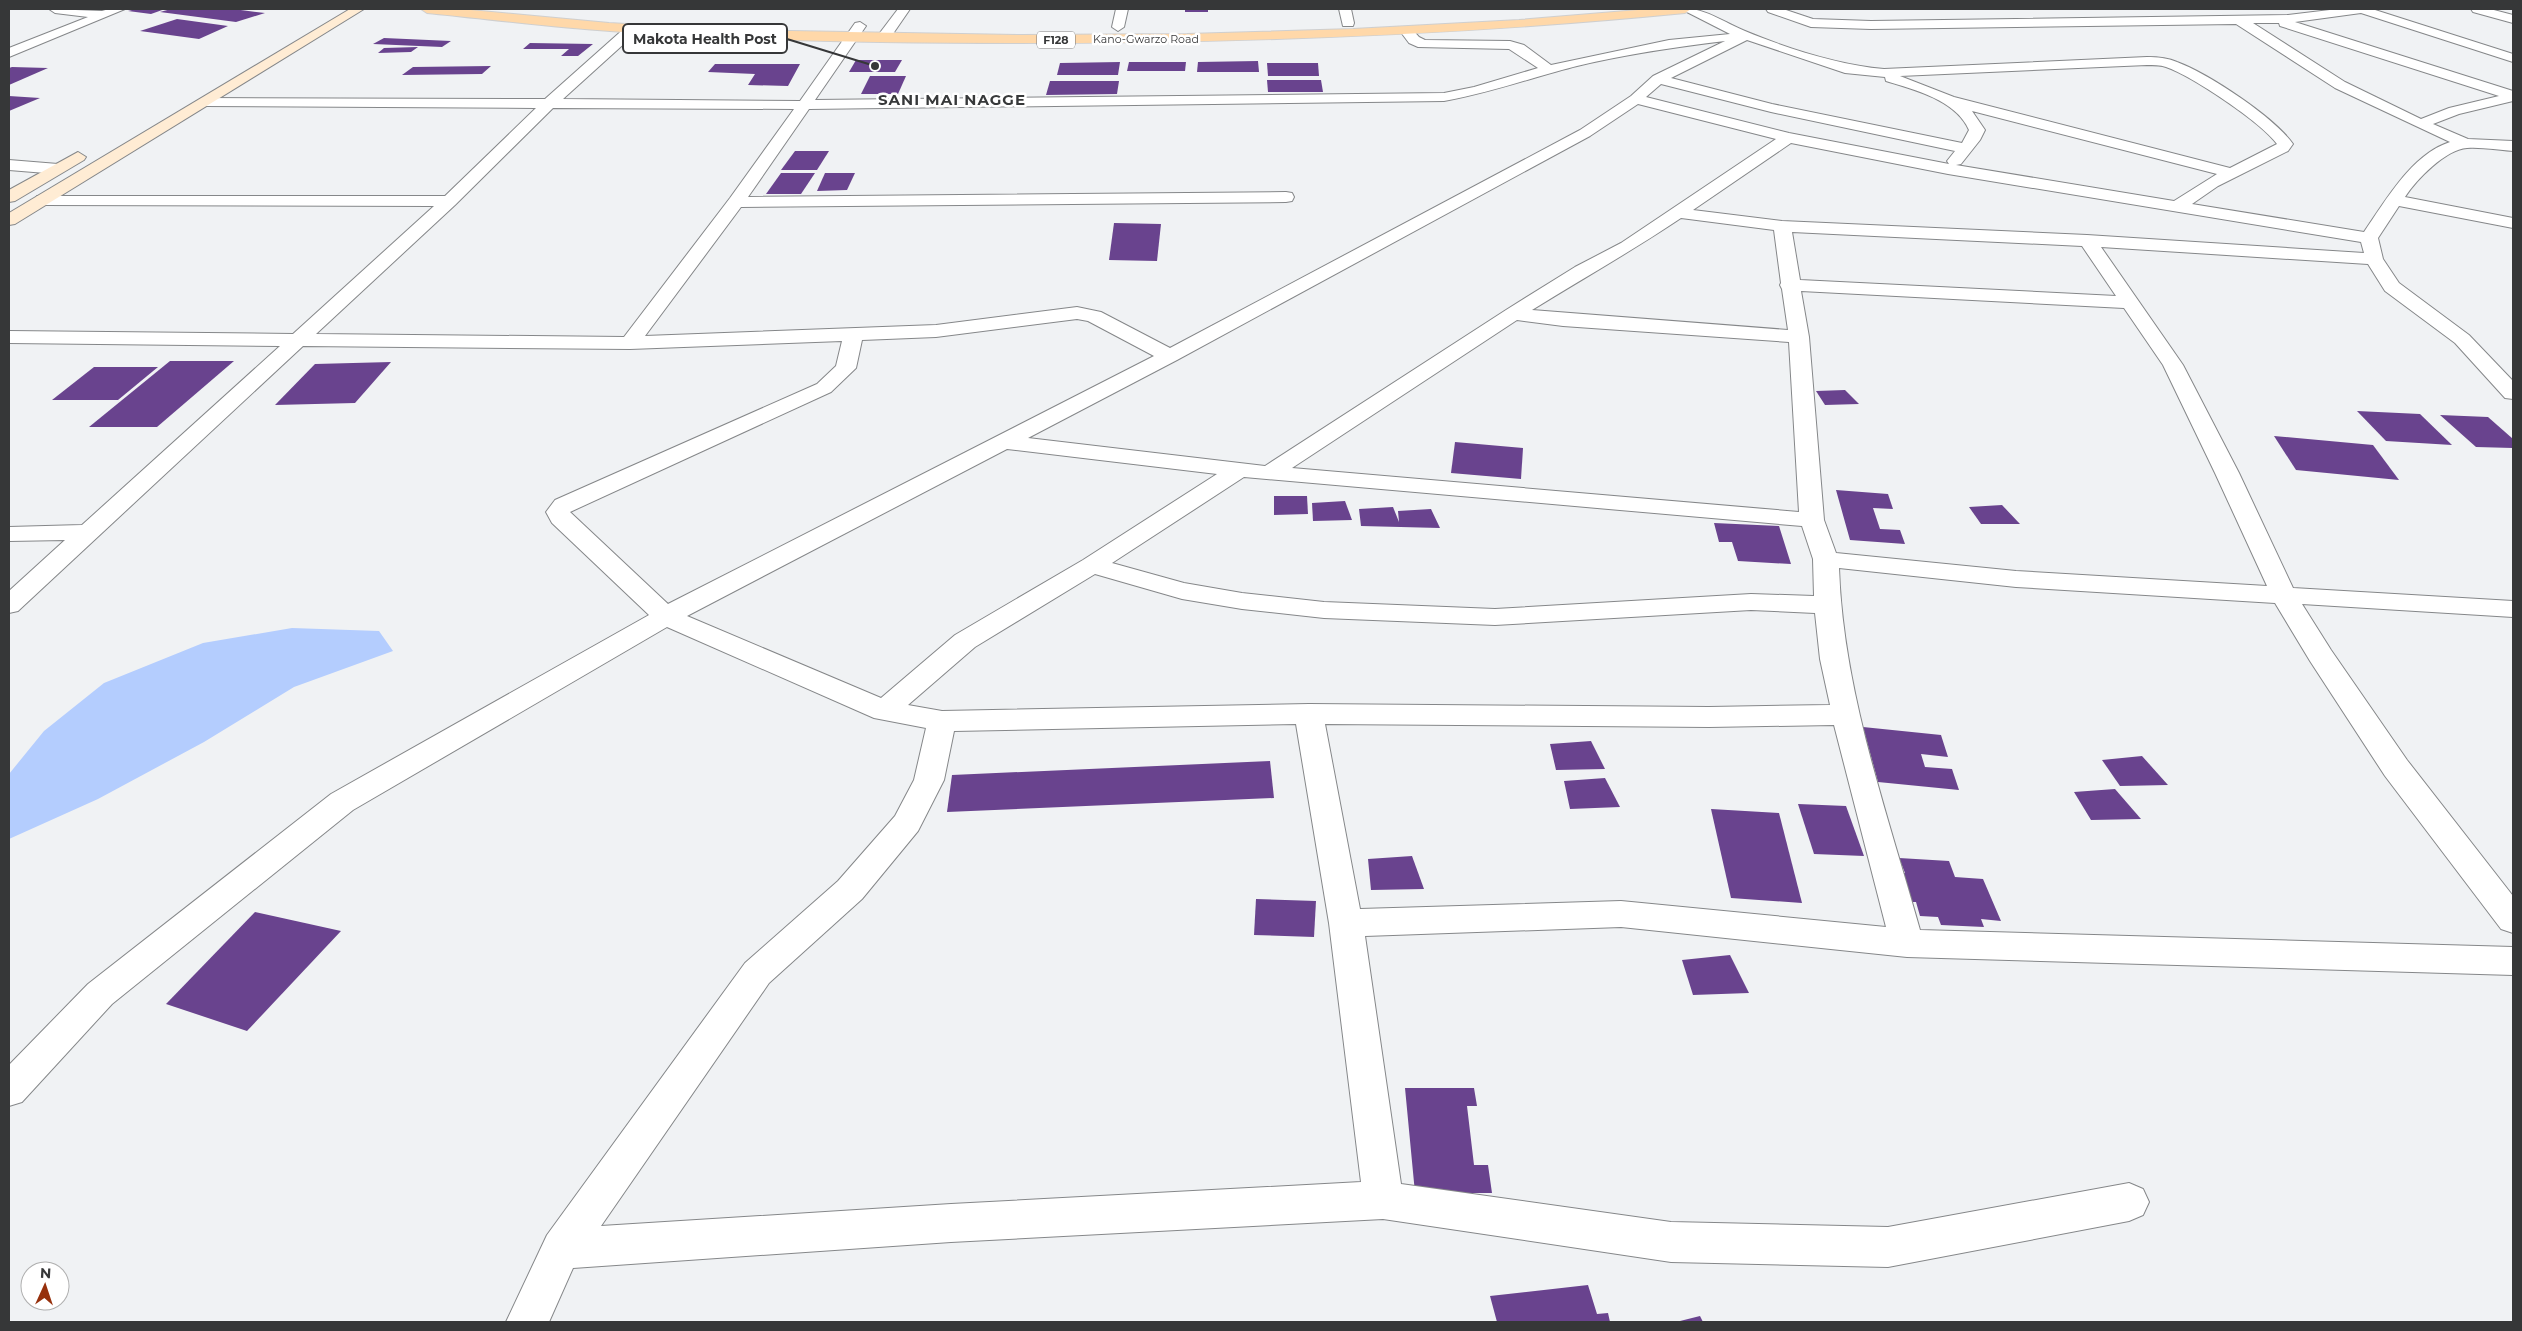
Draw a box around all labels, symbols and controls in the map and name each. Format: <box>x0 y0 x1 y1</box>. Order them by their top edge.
callout: Makota Health Post <box>623 24 787 53</box>
text: Makota Health Post <box>633 30 777 48</box>
road number: F128 <box>1037 32 1075 48</box>
street label: Kano-Gwarzo Road <box>1093 32 1199 46</box>
district label: SANI MAI NAGGE <box>878 90 1026 109</box>
north arrow <box>20 1261 70 1311</box>
text: N <box>40 1264 52 1282</box>

